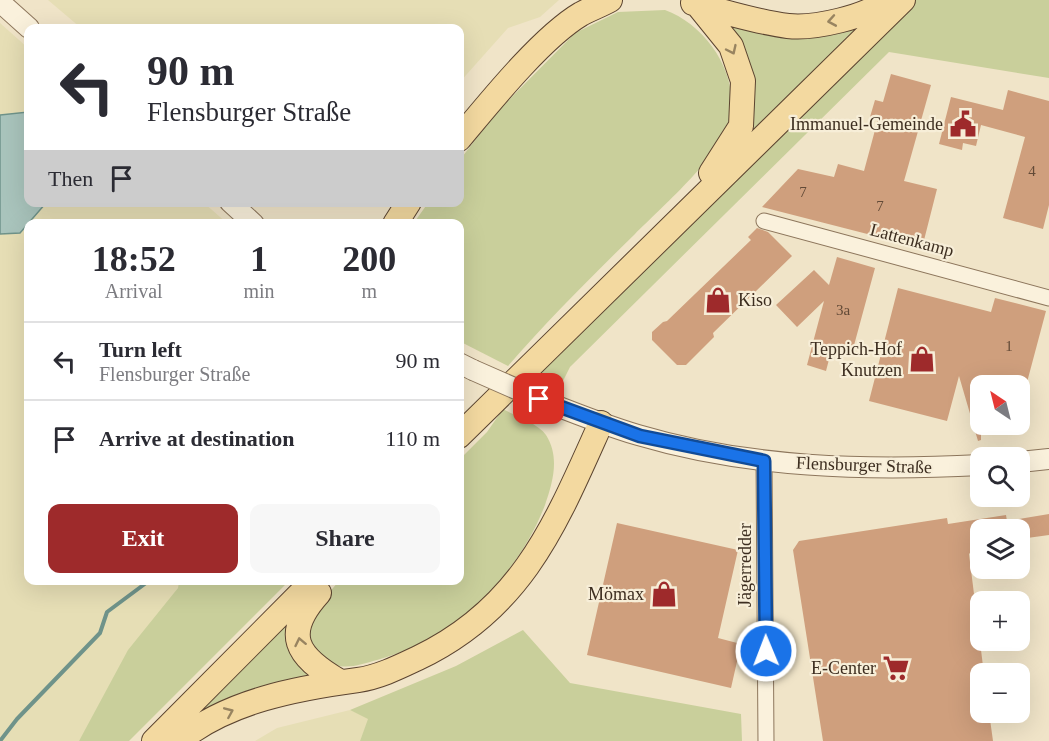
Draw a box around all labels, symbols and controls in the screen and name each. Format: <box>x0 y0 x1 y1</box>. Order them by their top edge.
one-way arrow <box>828 14 838 27</box>
one-way arrow <box>724 44 736 55</box>
icon: left <box>48 48 126 126</box>
text: 90 m <box>147 48 235 94</box>
text: Flensburger Straße <box>147 97 351 127</box>
public building icon: Immanuel-Gemeinde <box>948 109 978 139</box>
place label: Immanuel-Gemeinde <box>790 114 943 134</box>
icon: arrive <box>105 162 138 195</box>
house number: 4 <box>1028 163 1036 179</box>
text: Then <box>48 166 93 191</box>
house number: 7 <box>799 184 807 200</box>
house number: 7 <box>876 198 884 214</box>
street label: Lattenkamp <box>868 219 956 261</box>
text: 18:52 <box>92 239 176 279</box>
text: 1 <box>250 239 268 279</box>
text: 200 <box>342 239 396 279</box>
text: Arrival <box>105 280 163 302</box>
text: min <box>243 280 275 302</box>
text: m <box>362 280 377 302</box>
shop icon: Kiso <box>703 285 733 315</box>
place label: Kiso <box>738 290 772 310</box>
house number: 3a <box>836 302 850 318</box>
text: Turn left <box>99 337 182 362</box>
house number: 1 <box>1005 338 1013 354</box>
place label: Teppich-Hof Knutzen <box>810 339 902 380</box>
shop icon: Teppich-Hof Knutzen <box>907 344 937 374</box>
icon: left <box>48 345 81 378</box>
text: 90 m <box>395 348 440 373</box>
text: Flensburger Straße <box>99 363 250 385</box>
pin <box>513 373 564 424</box>
north arrow <box>970 375 1030 435</box>
map controls <box>970 375 1030 723</box>
icon: arrive <box>522 382 555 415</box>
icon: arrive <box>48 423 81 456</box>
text: Arrive at destination <box>99 426 295 451</box>
text: 110 m <box>385 426 440 451</box>
button: search <box>970 447 1030 507</box>
street label: Flensburger Straße <box>796 453 932 477</box>
button: Exit <box>48 504 238 573</box>
button: Share <box>250 504 440 573</box>
button: layers <box>970 519 1030 579</box>
street label: Jägerredder <box>735 523 755 607</box>
shop icon: Mömax <box>649 579 679 609</box>
place label: Mömax <box>588 584 644 604</box>
button: + <box>970 591 1030 651</box>
position arrow <box>734 619 798 683</box>
one-way arrow <box>294 637 307 647</box>
supermarket icon: E-Center <box>881 653 911 683</box>
place label: E-Center <box>811 658 876 678</box>
button: − <box>970 663 1030 723</box>
one-way arrow <box>223 707 234 719</box>

